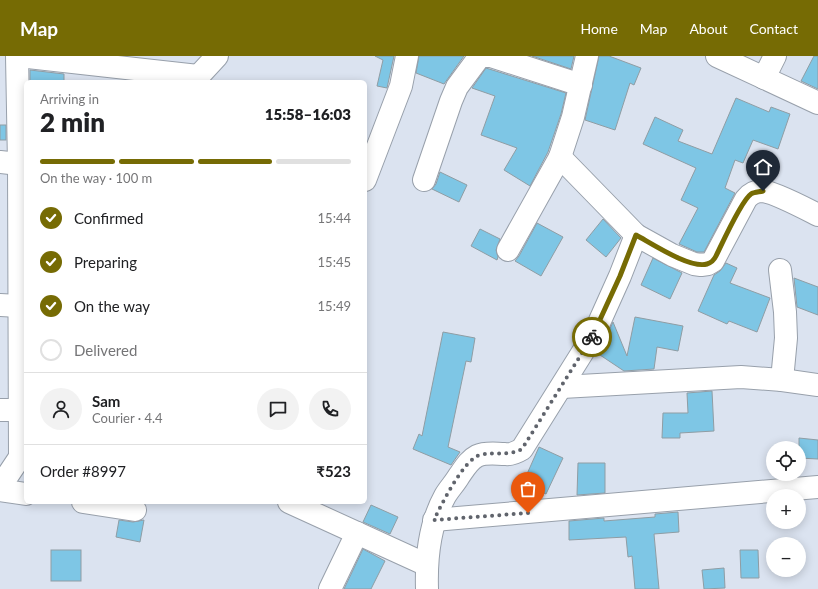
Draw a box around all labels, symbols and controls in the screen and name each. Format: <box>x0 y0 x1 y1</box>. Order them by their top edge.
text: Map <box>20 17 58 40</box>
text: Home <box>580 20 618 37</box>
text: Map <box>640 20 667 37</box>
text: About <box>689 20 727 37</box>
text: Contact <box>749 20 798 37</box>
text: Arriving in <box>40 91 99 107</box>
text: 15:58–16:03 <box>265 105 351 123</box>
text: 2 min <box>40 106 105 138</box>
pin <box>746 150 780 191</box>
icon: home <box>752 156 774 178</box>
text: On the way · 100 m <box>40 170 152 186</box>
icon: check <box>40 207 62 229</box>
text: Confirmed <box>74 209 143 227</box>
text: 15:44 <box>318 210 351 226</box>
icon: check <box>40 251 62 273</box>
text: Preparing <box>74 253 137 271</box>
text: 15:45 <box>318 254 351 270</box>
icon: check <box>40 295 62 317</box>
text: On the way <box>74 297 150 315</box>
text: 15:49 <box>318 298 351 314</box>
courier <box>572 317 612 357</box>
icon: bike <box>581 326 603 348</box>
text: Delivered <box>74 341 137 359</box>
button: person <box>40 388 82 430</box>
button: chat <box>257 388 299 430</box>
button: phone <box>309 388 351 430</box>
text: Sam <box>92 392 120 410</box>
text: Courier · 4.4 <box>92 410 163 426</box>
map controls <box>766 441 806 577</box>
button: locate <box>766 441 806 481</box>
text: Order #8997 <box>40 462 126 480</box>
text: ₹523 <box>316 462 351 480</box>
pin <box>511 472 545 513</box>
icon: bag <box>517 478 539 500</box>
button: + <box>766 489 806 529</box>
button: − <box>766 537 806 577</box>

